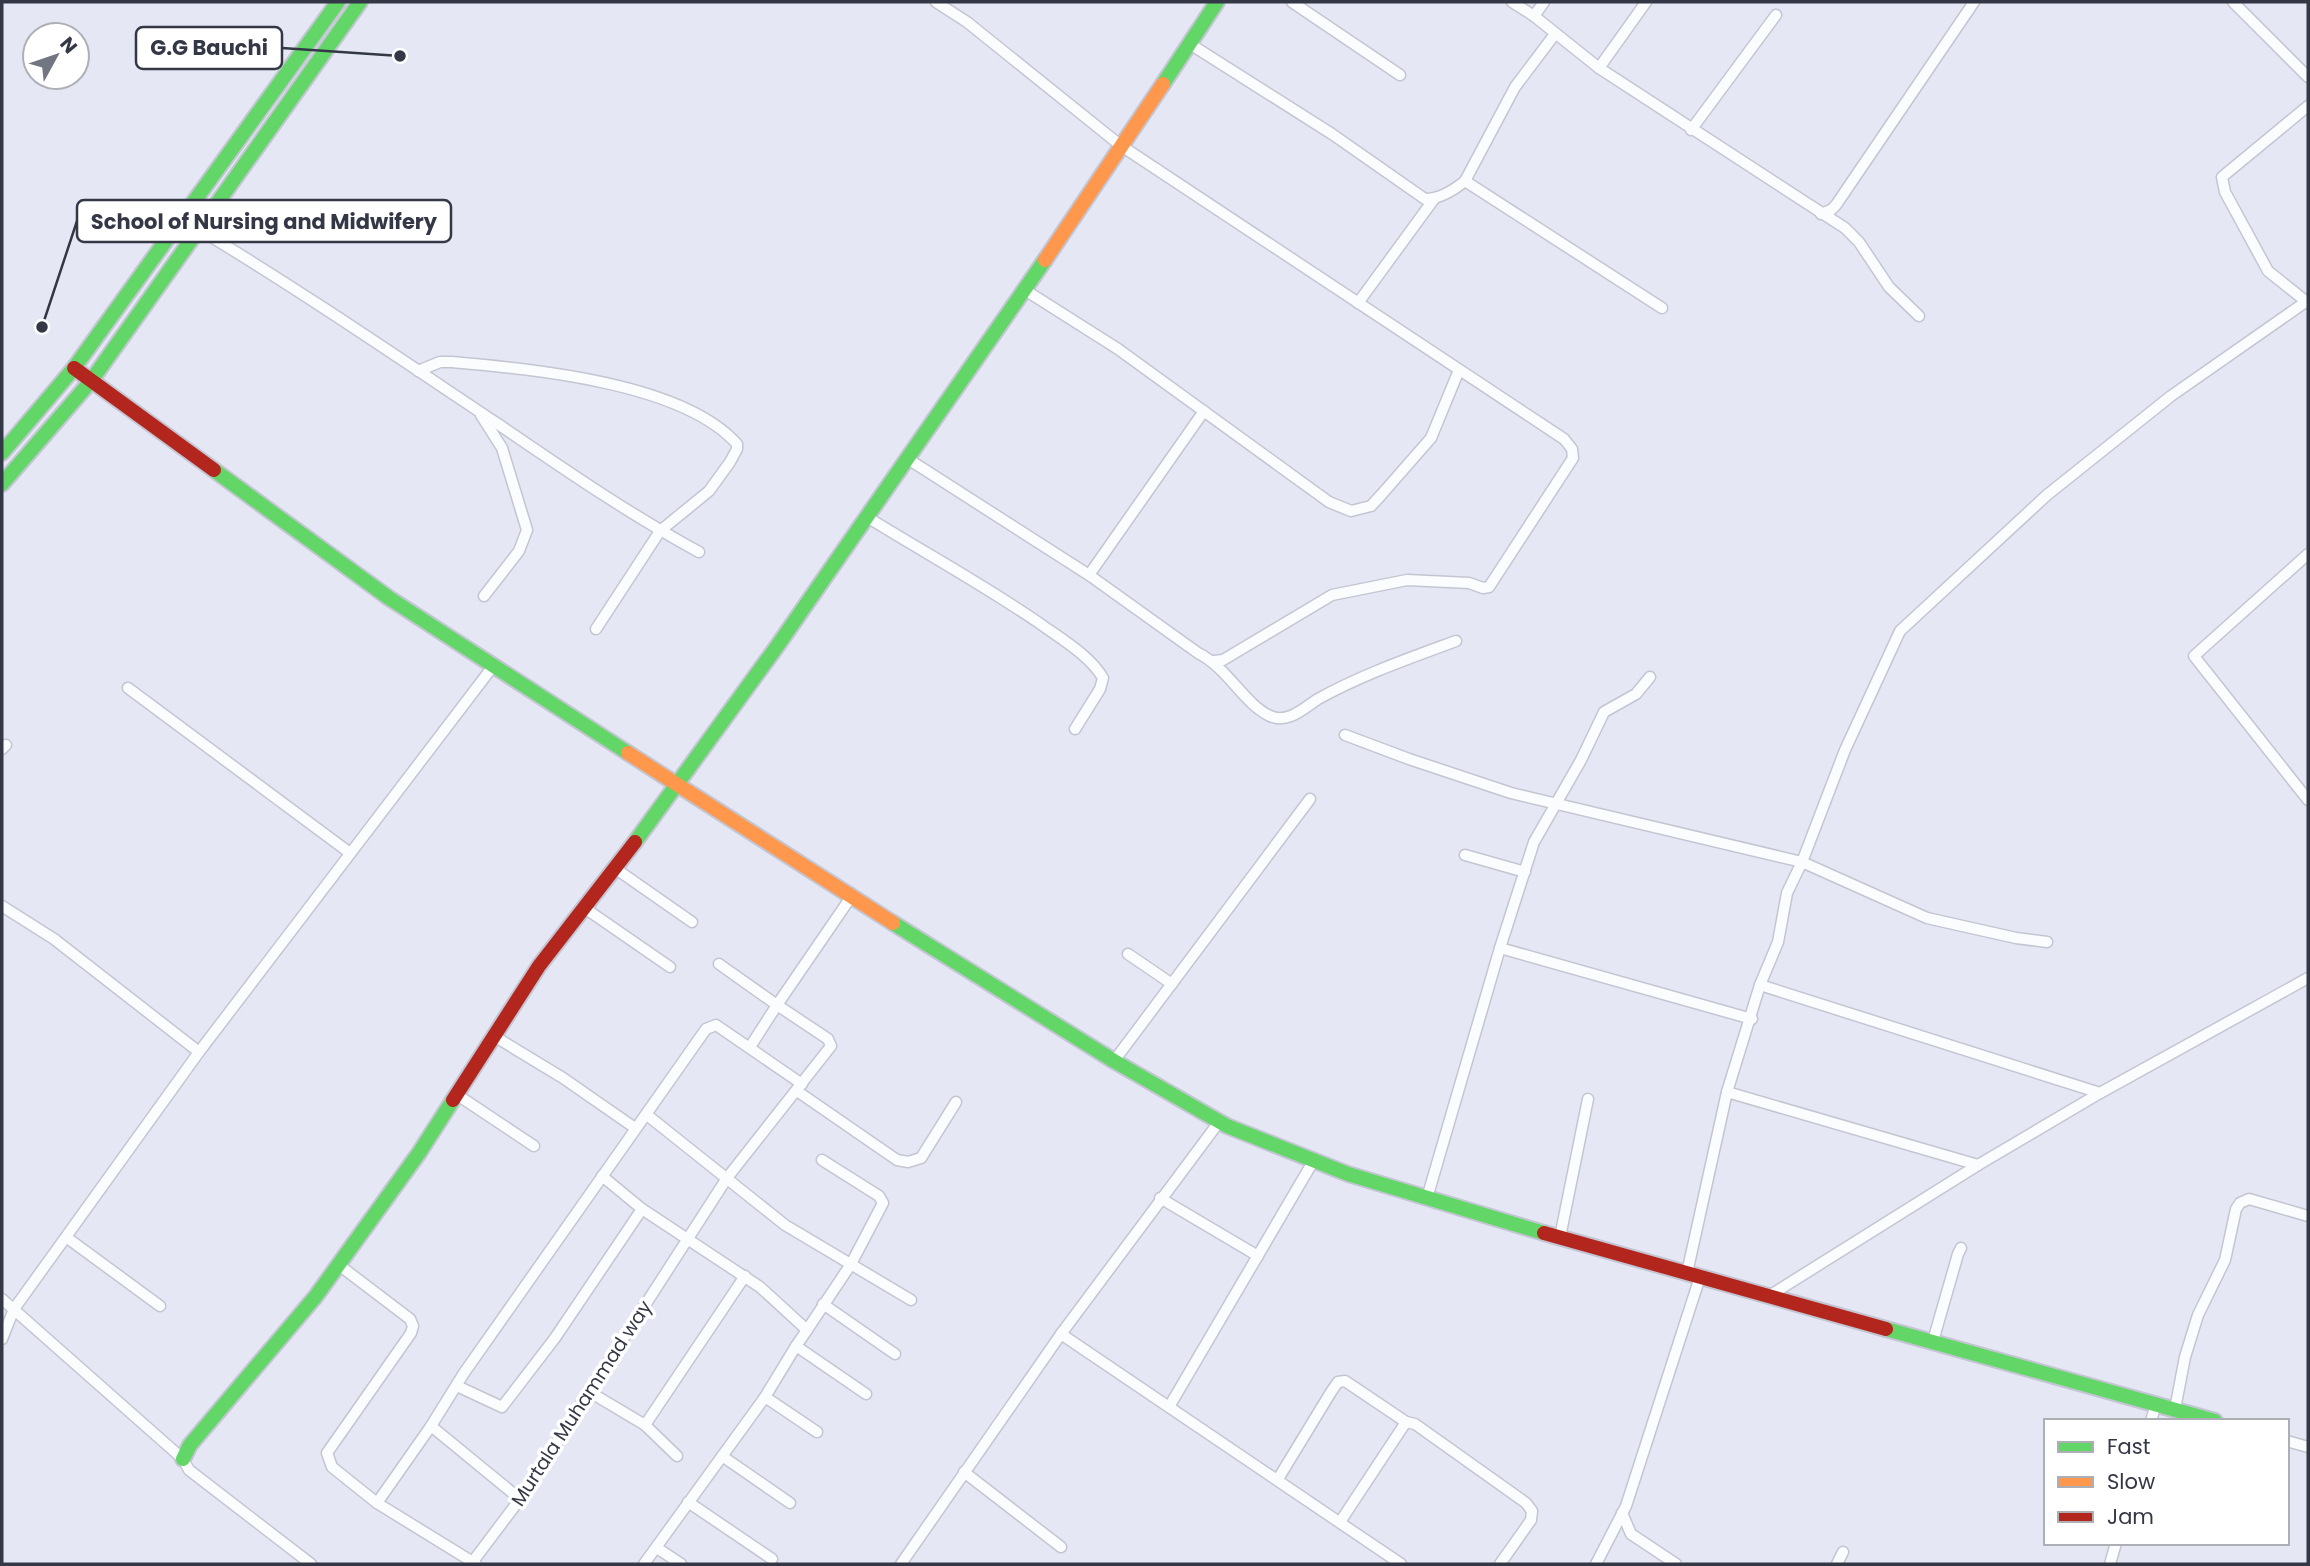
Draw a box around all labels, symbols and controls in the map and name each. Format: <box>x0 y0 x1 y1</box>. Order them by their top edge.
north arrow <box>21 21 91 91</box>
callout: G.G Bauchi <box>136 27 282 69</box>
text: N <box>54 31 84 60</box>
text: G.G Bauchi <box>150 33 268 62</box>
callout: School of Nursing and Midwifery <box>77 200 451 242</box>
text: School of Nursing and Midwifery <box>91 207 438 236</box>
street label: Murtala Muhammad way <box>505 1295 658 1511</box>
legend <box>2044 1419 2289 1545</box>
text: Fast <box>2107 1432 2150 1461</box>
text: Slow <box>2107 1467 2155 1496</box>
text: Jam <box>2107 1502 2154 1531</box>

